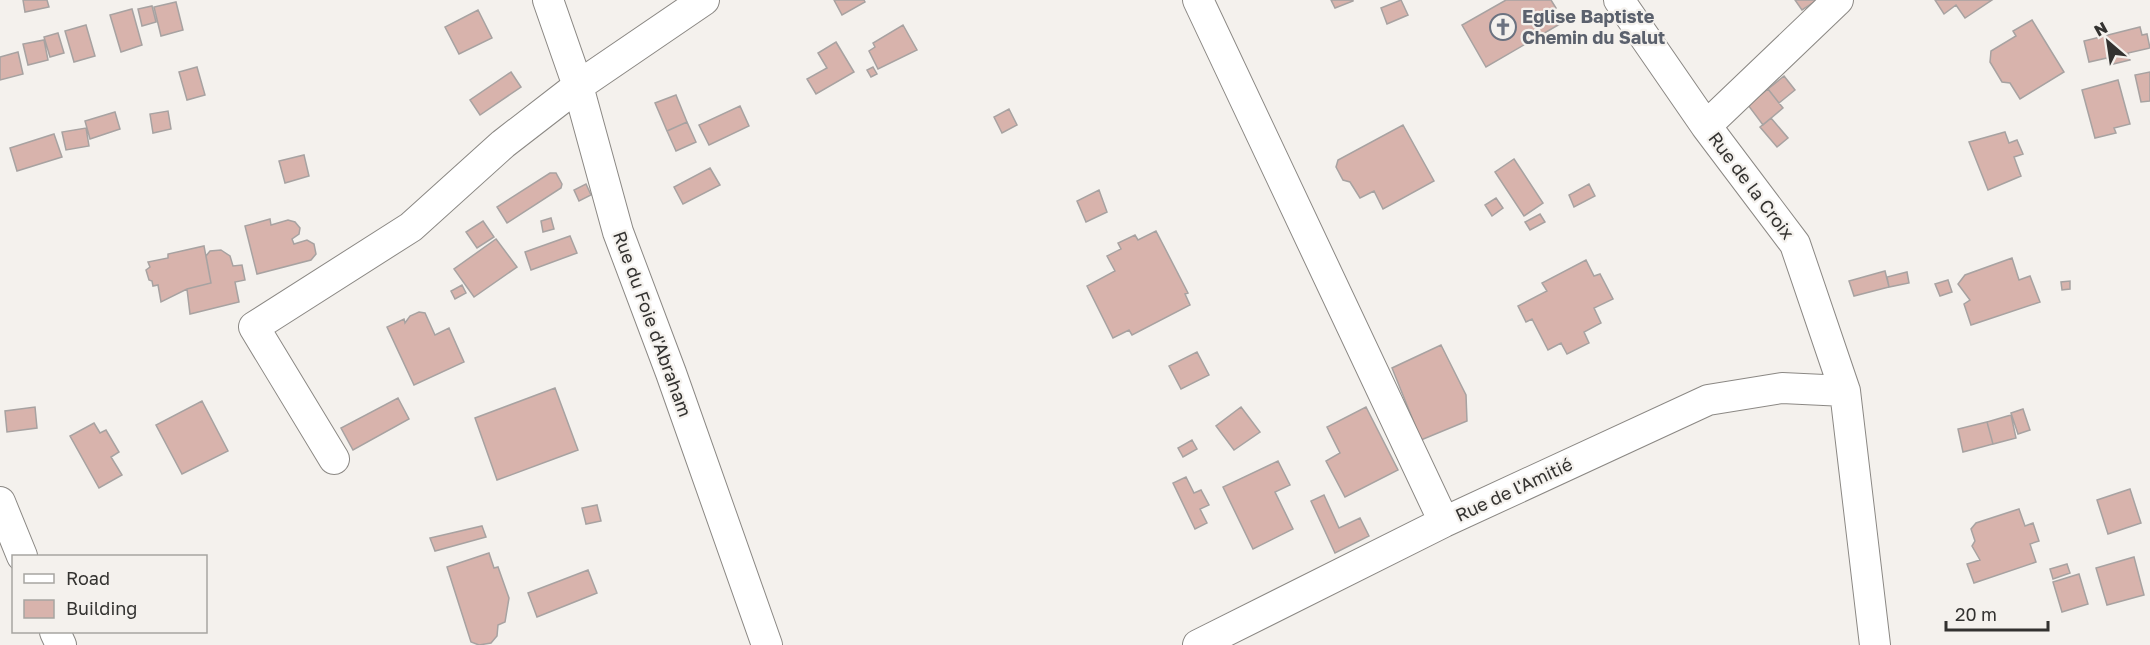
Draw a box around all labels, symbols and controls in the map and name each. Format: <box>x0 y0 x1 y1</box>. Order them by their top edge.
place label: Eglise Baptiste Chemin du Salut <box>1522 5 1665 48</box>
church icon: Eglise Baptiste Chemin du Salut <box>1488 12 1518 42</box>
north arrow <box>2078 12 2138 72</box>
text: N <box>2091 17 2111 41</box>
street label: Rue de la Croix <box>1704 127 1799 244</box>
street label: Rue du Foie d'Abraham <box>609 228 697 420</box>
street label: Rue de l'Amitié <box>1452 452 1576 526</box>
legend <box>12 555 207 633</box>
text: Road <box>66 567 110 589</box>
scale bar <box>1946 594 2048 632</box>
text: Building <box>66 597 137 619</box>
text: 20 m <box>1955 603 1997 625</box>

